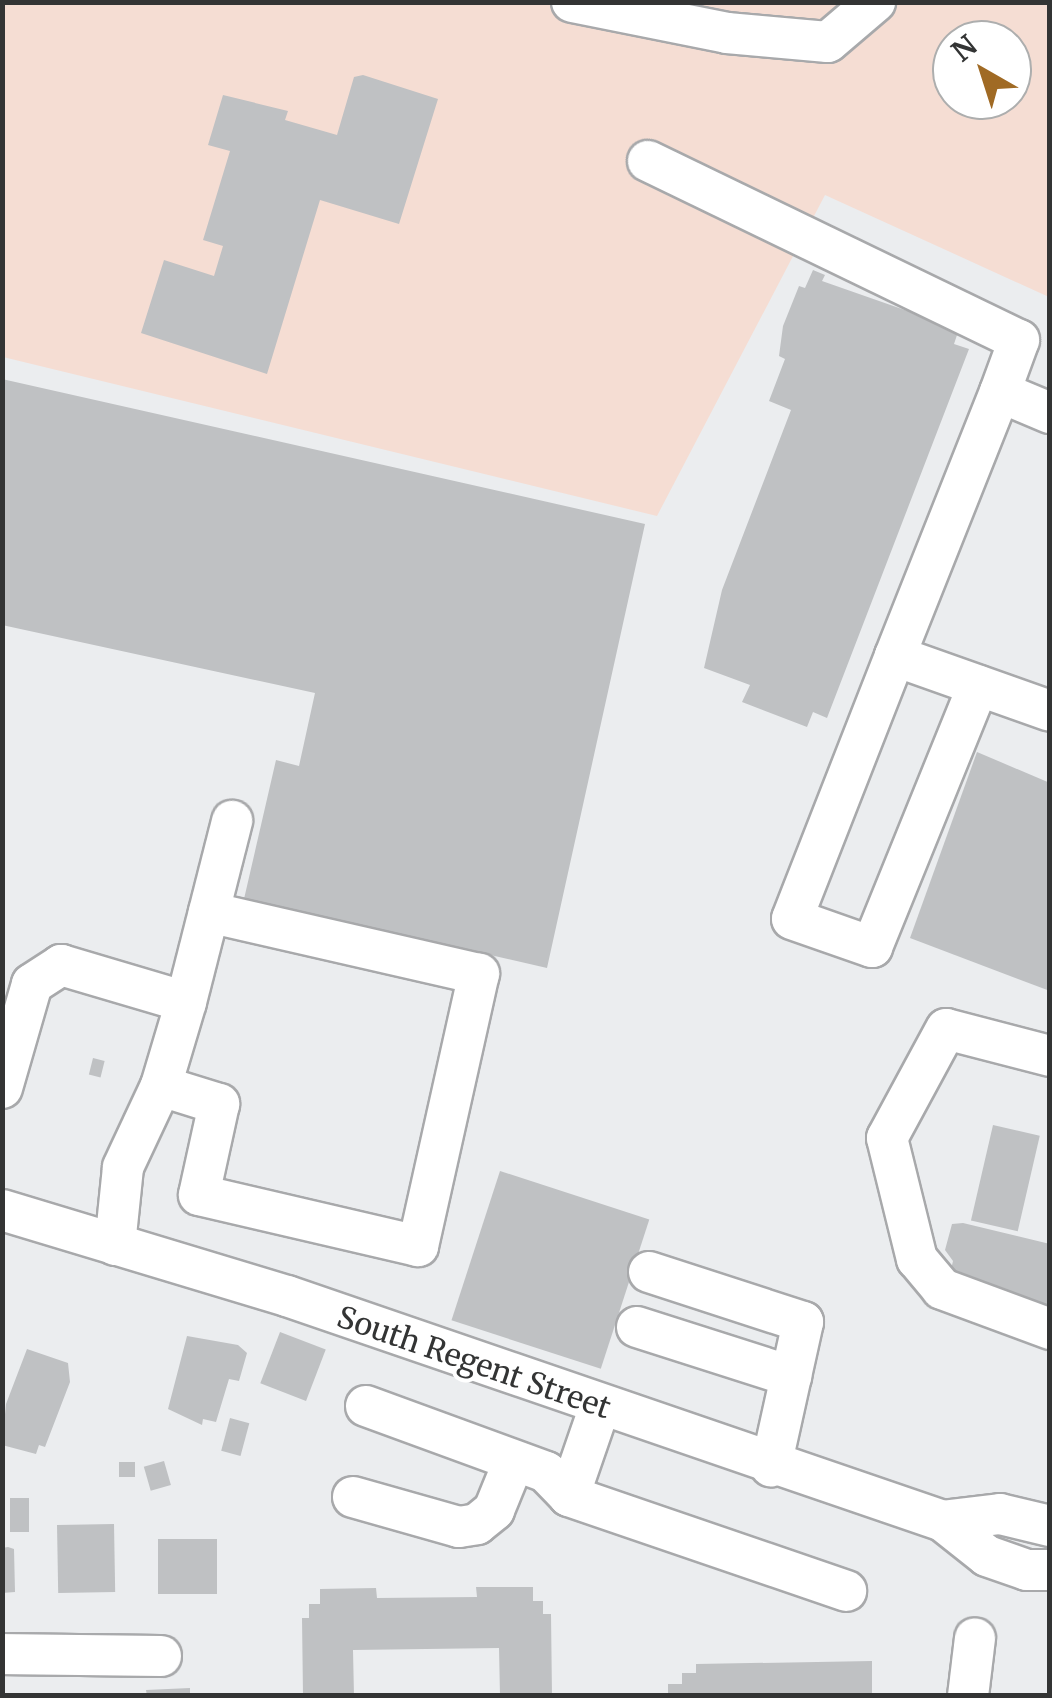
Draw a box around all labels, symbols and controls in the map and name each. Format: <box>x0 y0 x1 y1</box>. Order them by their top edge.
north arrow <box>932 20 1032 120</box>
text: N <box>944 27 984 69</box>
street label: South Regent Street <box>333 1298 615 1426</box>

